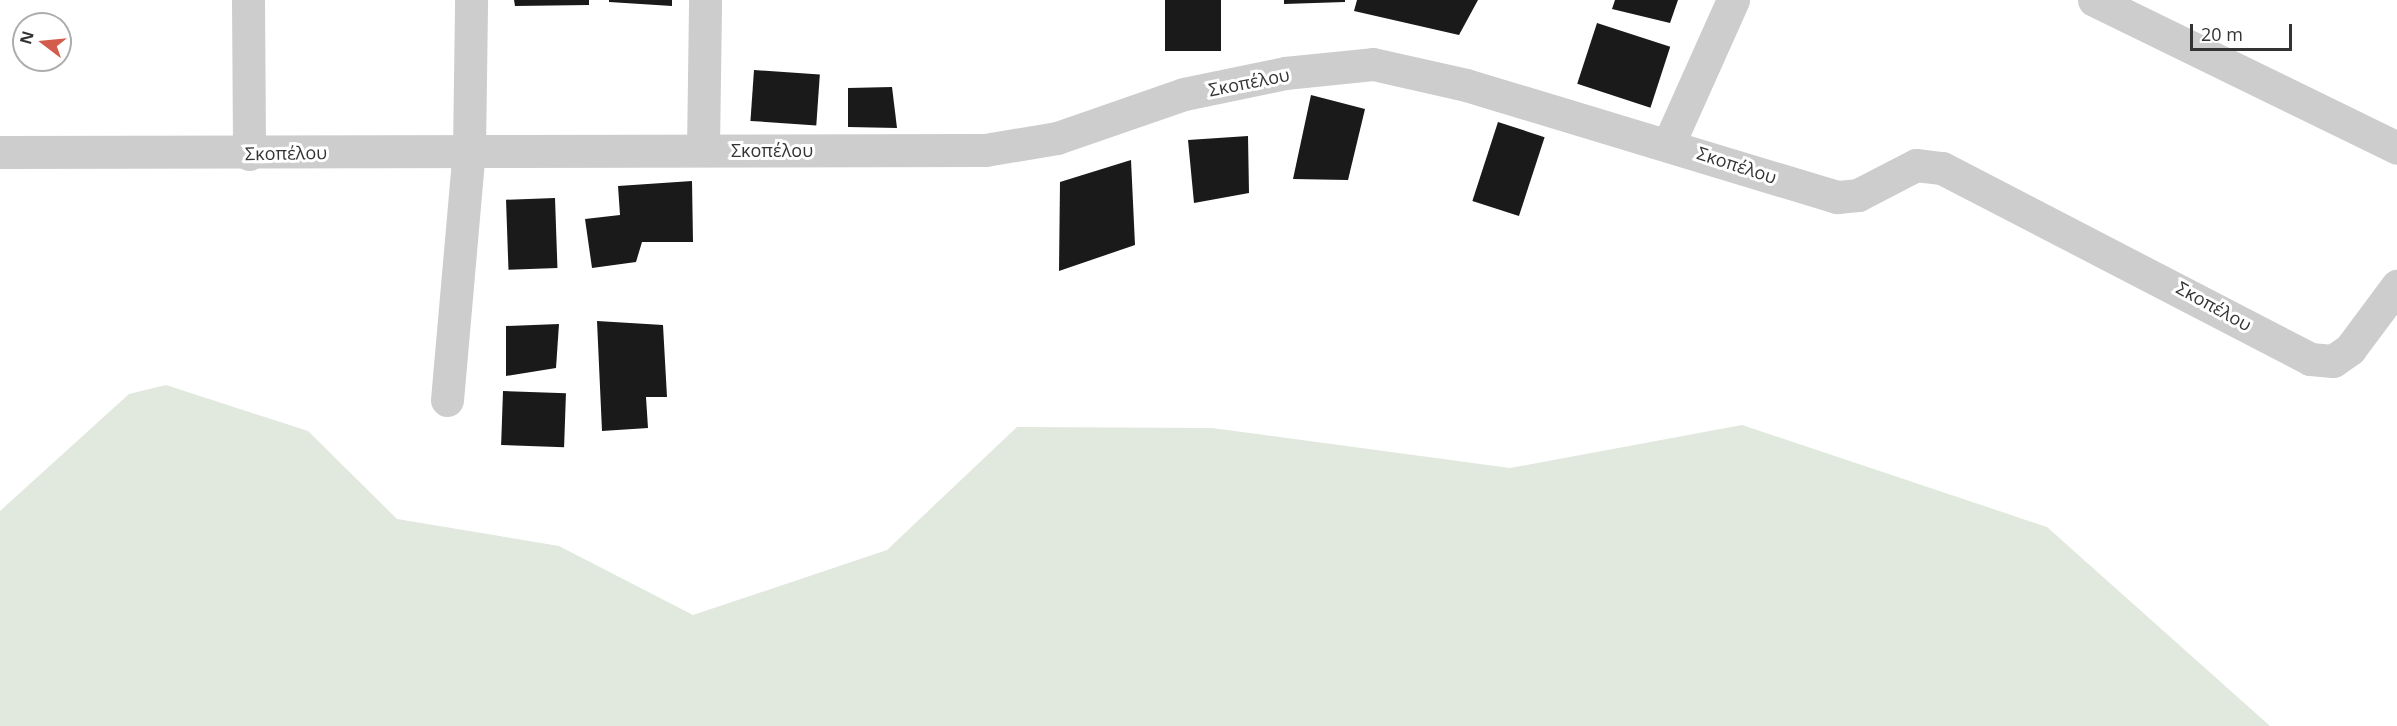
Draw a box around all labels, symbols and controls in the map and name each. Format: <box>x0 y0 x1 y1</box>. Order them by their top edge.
north arrow <box>12 12 72 72</box>
scale bar <box>2193 12 2295 50</box>
text: 20 m <box>2201 22 2243 46</box>
text: N <box>14 28 39 47</box>
street label: Σκοπέλου <box>1207 64 1291 100</box>
street label: Σκοπέλου <box>731 139 813 161</box>
street label: Σκοπέλου <box>245 141 327 165</box>
street label: Σκοπέλου <box>1695 142 1779 188</box>
street label: Σκοπέλου <box>2173 277 2255 335</box>

